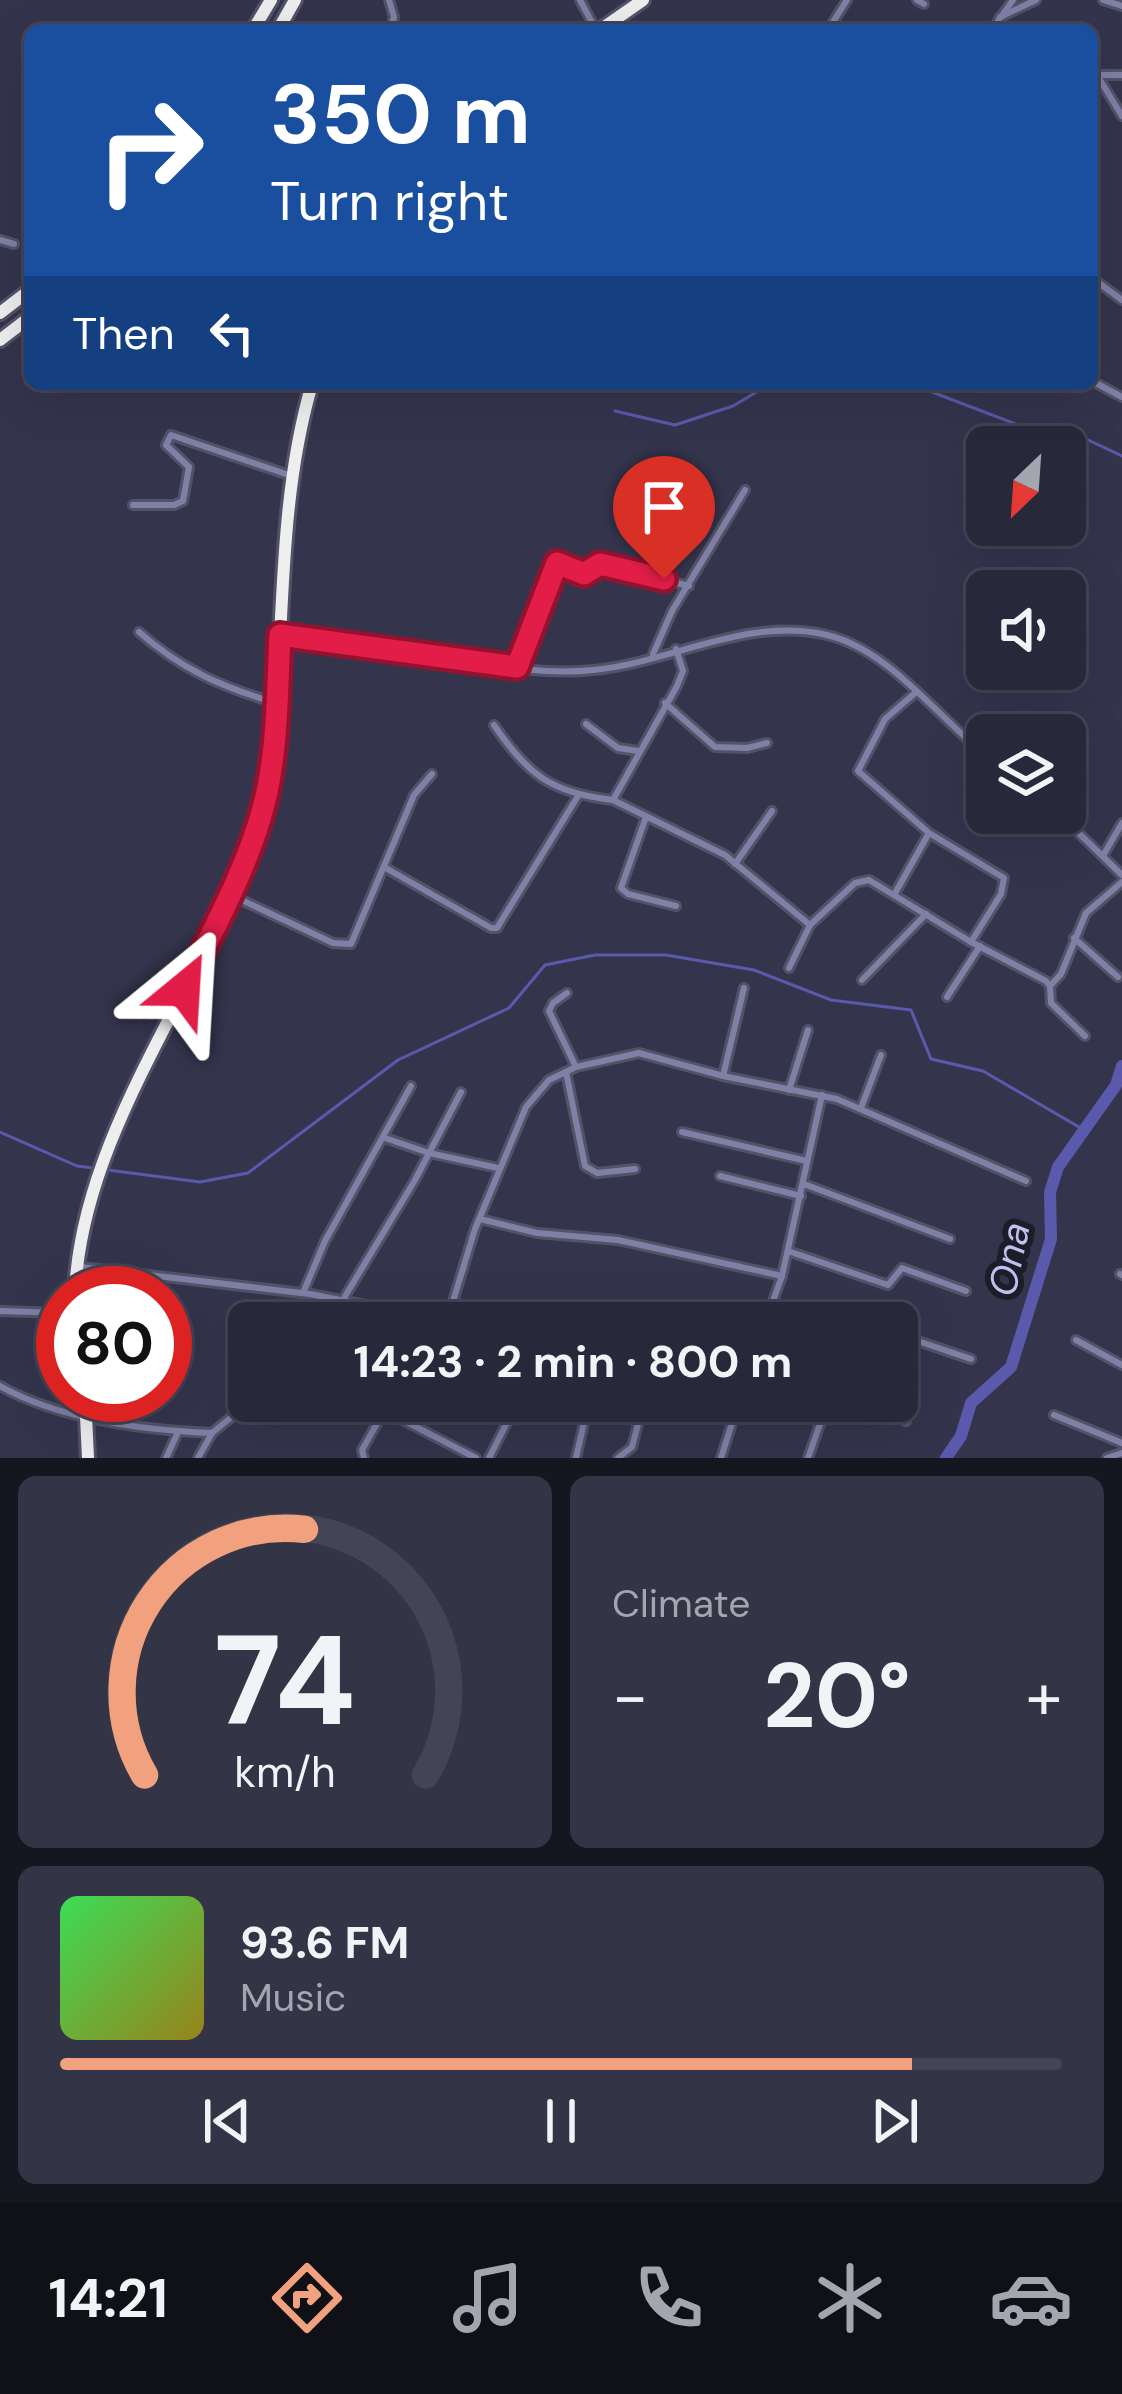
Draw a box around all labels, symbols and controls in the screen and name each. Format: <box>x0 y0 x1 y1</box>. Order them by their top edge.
text: 350 m <box>270 60 531 169</box>
icon: right <box>72 72 228 228</box>
text: Turn right <box>270 166 509 237</box>
icon: left <box>199 300 265 366</box>
text: Then <box>72 304 175 363</box>
north arrow <box>966 426 1086 546</box>
map controls <box>966 426 1086 834</box>
pin <box>613 456 715 579</box>
icon: arrive <box>631 474 697 540</box>
button: sound <box>966 570 1086 690</box>
button: layers <box>966 714 1086 834</box>
position arrow <box>121 926 247 1052</box>
water label: Ona <box>976 1217 1042 1301</box>
speed limit sign: 80 <box>36 1266 192 1422</box>
text: 14:23 · 2 min · 800 m <box>354 1332 792 1391</box>
text: Climate <box>612 1578 750 1629</box>
text: 74 <box>214 1600 356 1763</box>
text: 20° <box>763 1638 911 1755</box>
text: − <box>612 1654 648 1739</box>
text: + <box>1026 1654 1062 1739</box>
text: km/h <box>234 1744 336 1800</box>
text: 93.6 FM <box>240 1913 409 1972</box>
text: Music <box>240 1972 346 2023</box>
icon: previous <box>194 2088 260 2154</box>
icon: pause <box>528 2088 594 2154</box>
icon: next <box>862 2088 928 2154</box>
icon: directions <box>265 2256 349 2340</box>
icon: music <box>446 2256 530 2340</box>
icon: phone <box>627 2256 711 2340</box>
icon: climate <box>808 2256 892 2340</box>
icon: car <box>989 2256 1073 2340</box>
text: 14:21 <box>49 2263 168 2334</box>

